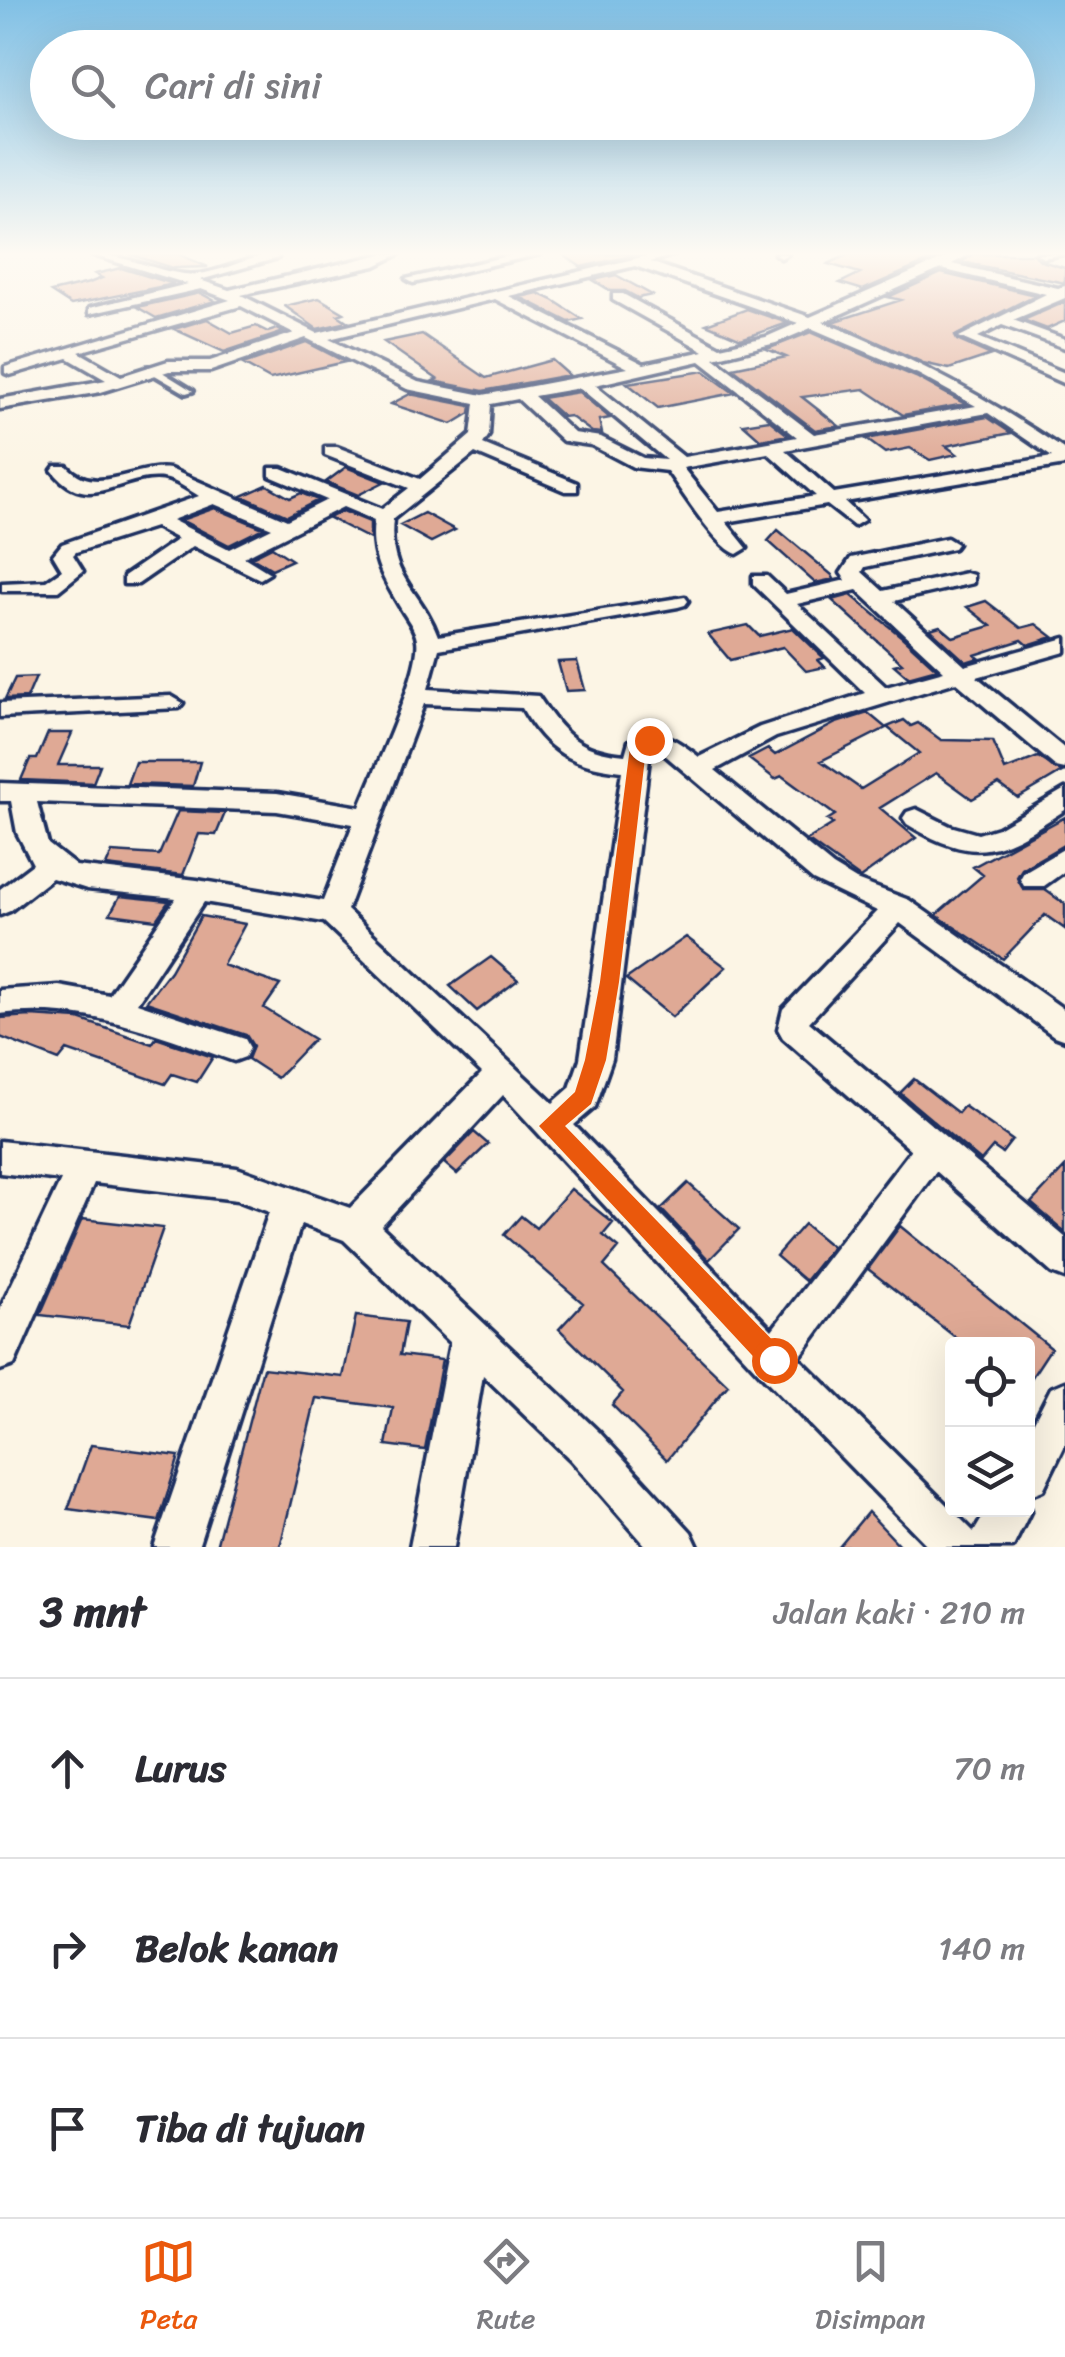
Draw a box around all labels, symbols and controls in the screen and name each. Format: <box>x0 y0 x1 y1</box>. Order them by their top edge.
search box <box>30 30 1035 140</box>
text: Cari di sini <box>145 52 321 119</box>
icon: search <box>65 58 120 113</box>
route end <box>627 718 673 764</box>
map controls <box>945 1337 1035 1517</box>
button: locate <box>945 1337 1035 1427</box>
route start <box>752 1338 798 1384</box>
button: layers <box>945 1427 1035 1517</box>
text: 3 mnt <box>40 1575 146 1649</box>
text: Jalan kaki · 210 m <box>774 1584 1025 1641</box>
text: Lurus <box>135 1735 226 1802</box>
text: 70 m <box>954 1740 1025 1797</box>
icon: ahead <box>40 1741 95 1796</box>
text: Belok kanan <box>135 1915 338 1982</box>
text: 140 m <box>938 1920 1025 1977</box>
icon: right <box>40 1921 95 1976</box>
text: Tiba di tujuan <box>135 2095 365 2162</box>
icon: arrive <box>40 2101 95 2156</box>
tab: Peta <box>140 2234 197 2343</box>
tab: Rute <box>477 2234 535 2343</box>
tab: Disimpan <box>815 2234 925 2343</box>

